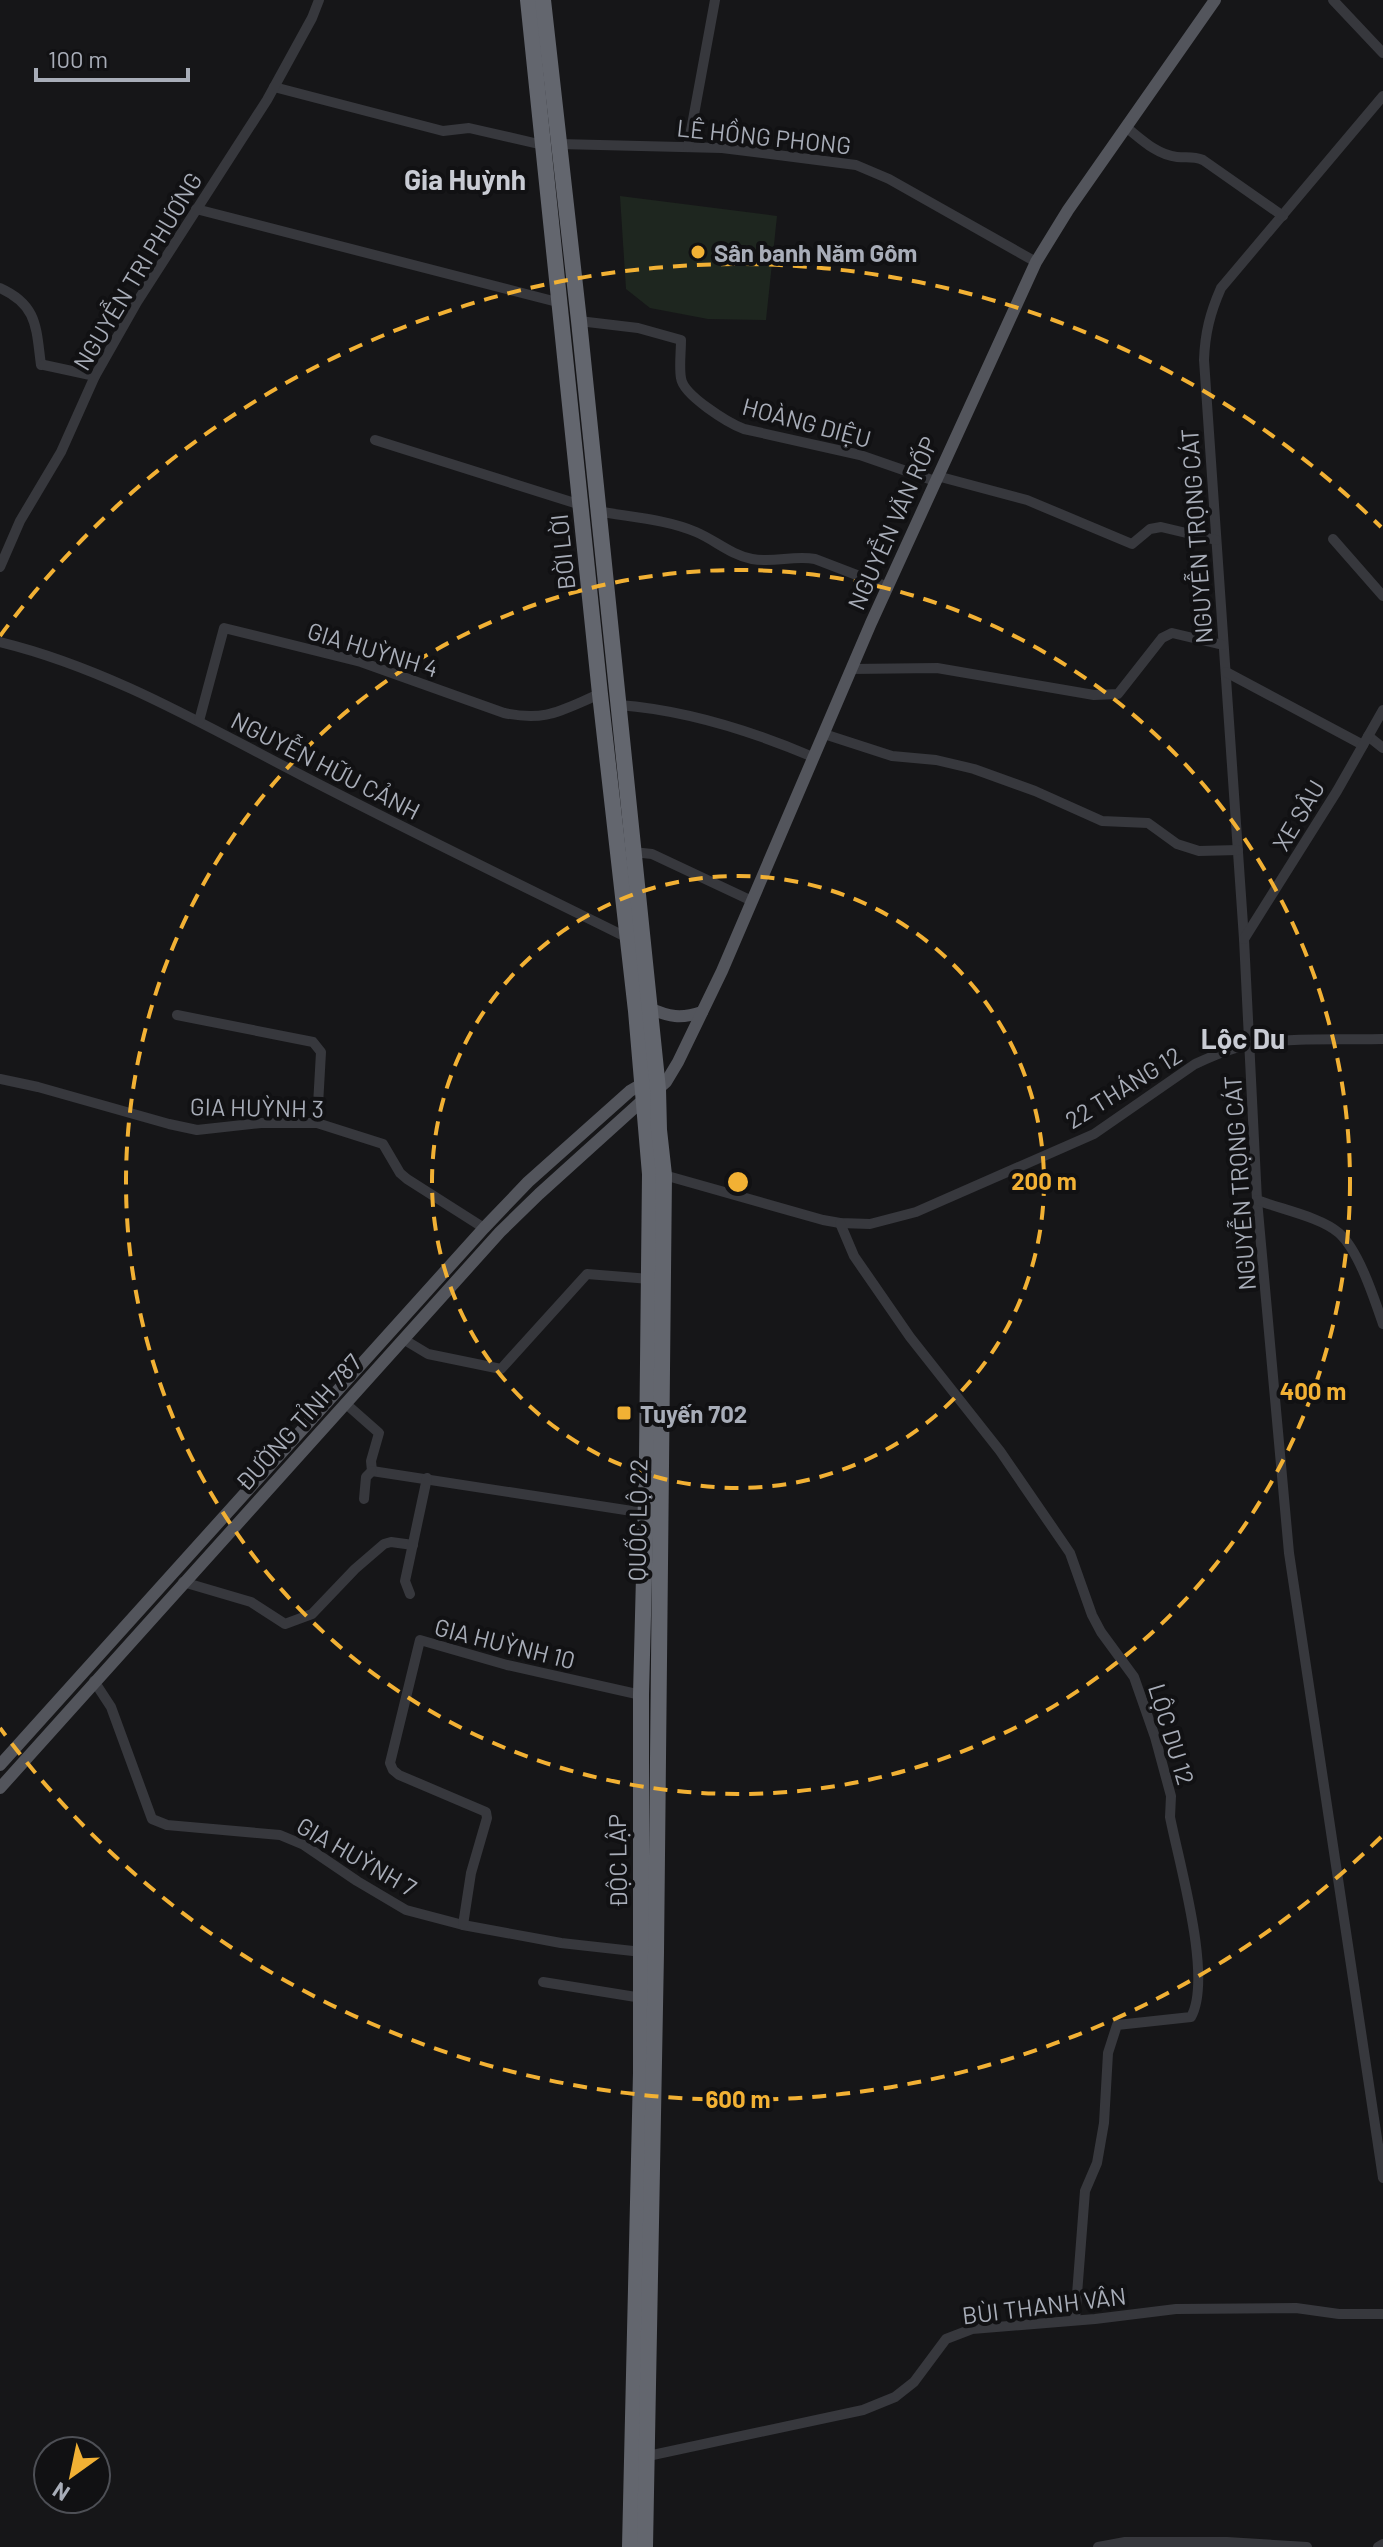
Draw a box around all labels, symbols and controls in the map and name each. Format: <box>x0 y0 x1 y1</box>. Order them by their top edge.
scale bar <box>36 32 188 82</box>
text: 100 m <box>48 44 108 73</box>
street label: LÊ HỒNG PHONG <box>675 112 853 160</box>
district label: Gia Huỳnh <box>404 162 526 196</box>
street label: NGUYỄN TRI PHƯƠNG <box>66 166 208 375</box>
place label: Sân banh Năm Gôm <box>714 238 917 267</box>
marker: Sân banh Năm Gôm <box>689 243 707 261</box>
street label: HOÀNG DIỆU <box>739 391 875 453</box>
street label: NGUYỄN TRỌNG CÁT <box>1173 427 1218 645</box>
street label: NGUYỄN VĂN RỐP <box>840 431 943 614</box>
street label: BỜI LỜI <box>544 513 580 591</box>
street label: GIA HUỲNH 4 <box>304 615 442 683</box>
street label: NGUYỄN HỮU CẢNH <box>227 704 426 825</box>
street label: XE SÂU <box>1266 774 1330 856</box>
district label: Lộc Du <box>1201 1021 1285 1055</box>
street label: 22 THÁNG 12 <box>1060 1040 1186 1134</box>
street label: NGUYỄN TRỌNG CÁT <box>1216 1074 1261 1292</box>
street label: GIA HUỲNH 3 <box>190 1091 324 1123</box>
text: 200 m <box>1011 1166 1077 1195</box>
centre of rings <box>724 1168 752 1196</box>
street label: ĐƯỜNG TỈNH 787 <box>229 1348 367 1496</box>
text: 400 m <box>1280 1376 1346 1405</box>
place label: Tuyến 702 <box>640 1399 747 1428</box>
marker: Tuyến 702 <box>615 1404 633 1422</box>
street label: QUỐC LỘ 22 <box>621 1459 653 1581</box>
street label: GIA HUỲNH 10 <box>432 1612 578 1674</box>
street label: LỘC DU 12 <box>1143 1680 1201 1788</box>
street label: GIA HUỲNH 7 <box>292 1810 422 1902</box>
street label: ĐỘC LẬP <box>602 1814 632 1908</box>
text: 600 m <box>705 2084 771 2113</box>
street label: BÙI THANH VÂN <box>960 2281 1128 2329</box>
north arrow <box>32 2435 112 2515</box>
text: N <box>47 2478 74 2508</box>

